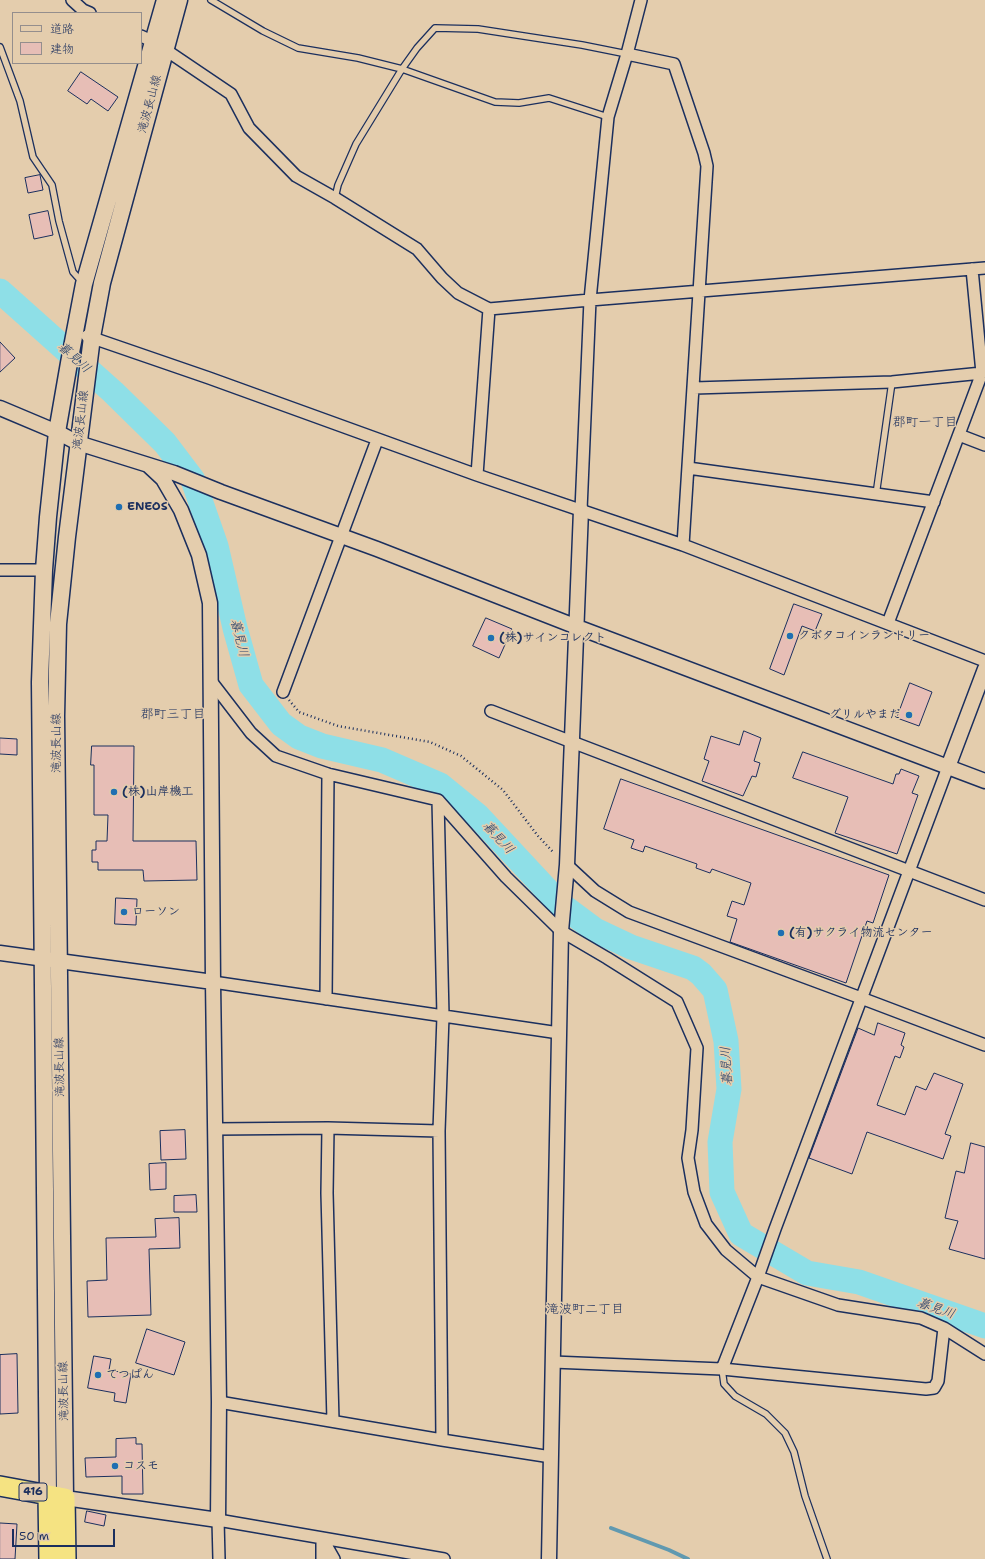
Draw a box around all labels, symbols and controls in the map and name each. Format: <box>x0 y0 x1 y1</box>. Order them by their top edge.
legend <box>12 12 142 64</box>
text: 道路 <box>50 21 74 37</box>
text: 建物 <box>50 41 74 57</box>
street label: 滝波長山線 <box>135 73 165 135</box>
water label: 暮見川 <box>54 339 94 377</box>
street label: 滝波長山線 <box>70 389 92 451</box>
district label: 郡町一丁目 <box>893 415 957 431</box>
place label: ENEOS <box>127 500 168 514</box>
marker: ENEOS <box>114 502 124 512</box>
water label: 暮見川 <box>227 617 251 659</box>
place label: クボタコインランドリー <box>798 629 930 643</box>
place label: (株)サインコレクト <box>499 631 606 645</box>
marker: クボタコインランドリー <box>785 631 795 641</box>
marker: (株)サインコレクト <box>486 633 496 643</box>
district label: 郡町三丁目 <box>141 707 205 723</box>
place label: グリルやまだ <box>829 708 901 722</box>
marker: グリルやまだ <box>904 710 914 720</box>
street label: 滝波長山線 <box>50 713 64 773</box>
place label: (株)山岸機工 <box>122 785 193 799</box>
marker: (株)山岸機工 <box>109 787 119 797</box>
water label: 暮見川 <box>479 818 517 858</box>
place label: ローソン <box>132 905 180 919</box>
marker: ローソン <box>119 907 129 917</box>
place label: (有)サクライ物流センター <box>789 926 932 940</box>
marker: (有)サクライ物流センター <box>776 928 786 938</box>
street label: 滝波長山線 <box>52 1037 68 1097</box>
water label: 暮見川 <box>718 1046 736 1086</box>
water label: 暮見川 <box>915 1295 957 1323</box>
district label: 滝波町二丁目 <box>546 1302 624 1318</box>
street label: 滝波長山線 <box>56 1361 72 1421</box>
place label: てつぱん <box>106 1368 154 1382</box>
marker: てつぱん <box>93 1370 103 1380</box>
place label: コスモ <box>123 1459 159 1473</box>
marker: コスモ <box>110 1461 120 1471</box>
road number: 416 <box>19 1483 47 1501</box>
scale bar <box>14 1521 117 1547</box>
text: 50 m <box>19 1528 49 1544</box>

